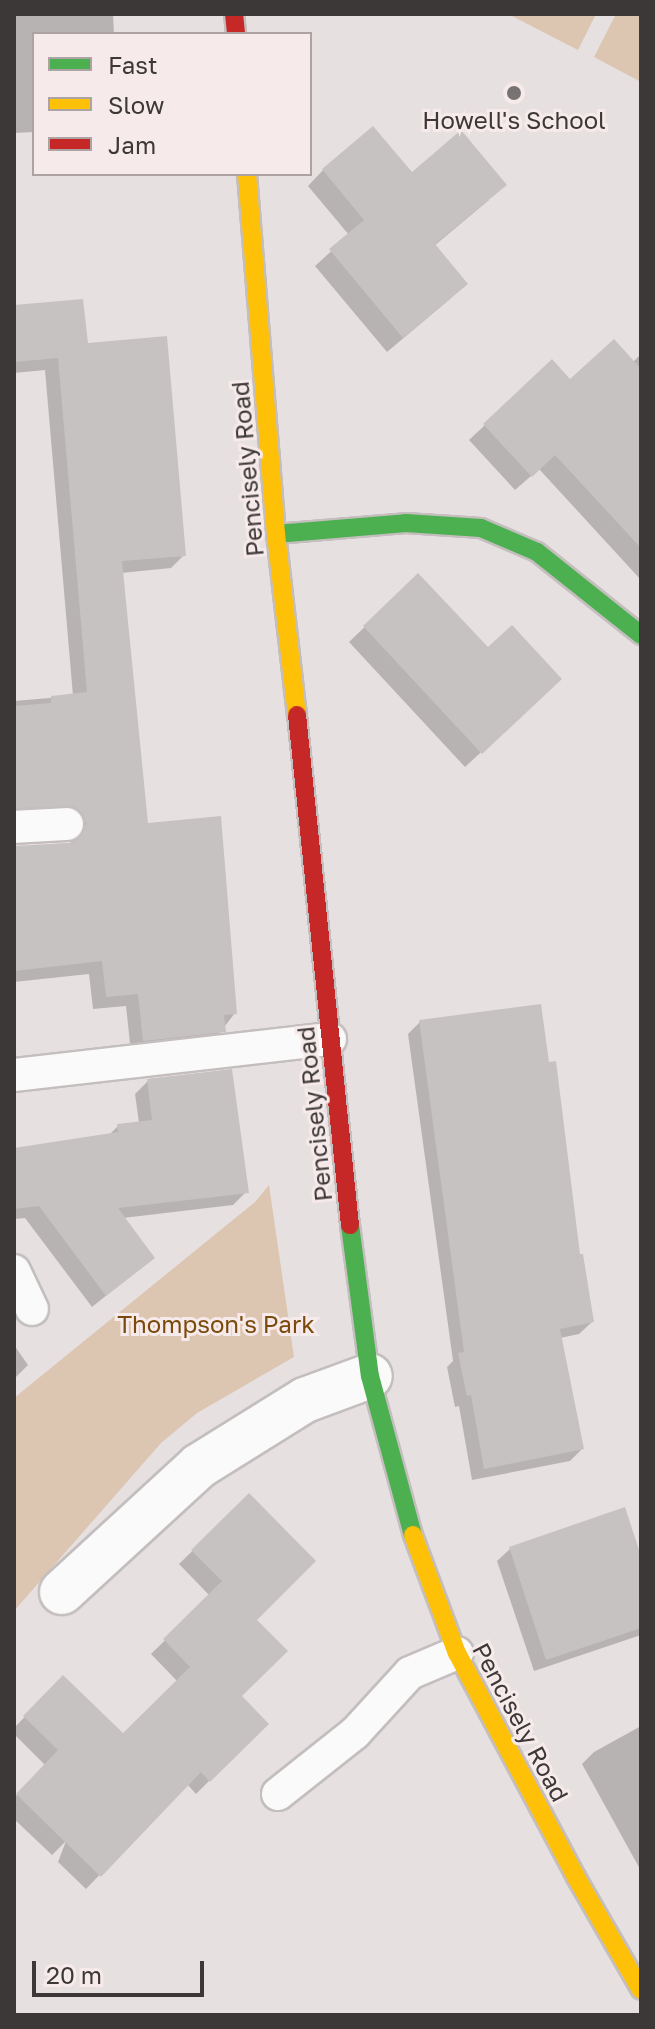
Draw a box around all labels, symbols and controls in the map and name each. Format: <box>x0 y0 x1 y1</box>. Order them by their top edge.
legend <box>32 32 312 176</box>
text: Fast <box>108 50 158 79</box>
marker: Howell's School <box>505 84 523 102</box>
text: Slow <box>108 90 164 119</box>
place label: Howell's School <box>422 106 606 134</box>
text: Jam <box>108 130 156 159</box>
street label: Pencisely Road <box>225 380 269 558</box>
street label: Pencisely Road <box>290 1025 338 1203</box>
park label: Thompson's Park <box>117 1310 315 1338</box>
street label: Pencisely Road <box>467 1638 575 1806</box>
scale bar <box>36 1945 208 1995</box>
text: 20 m <box>46 1960 102 1989</box>

